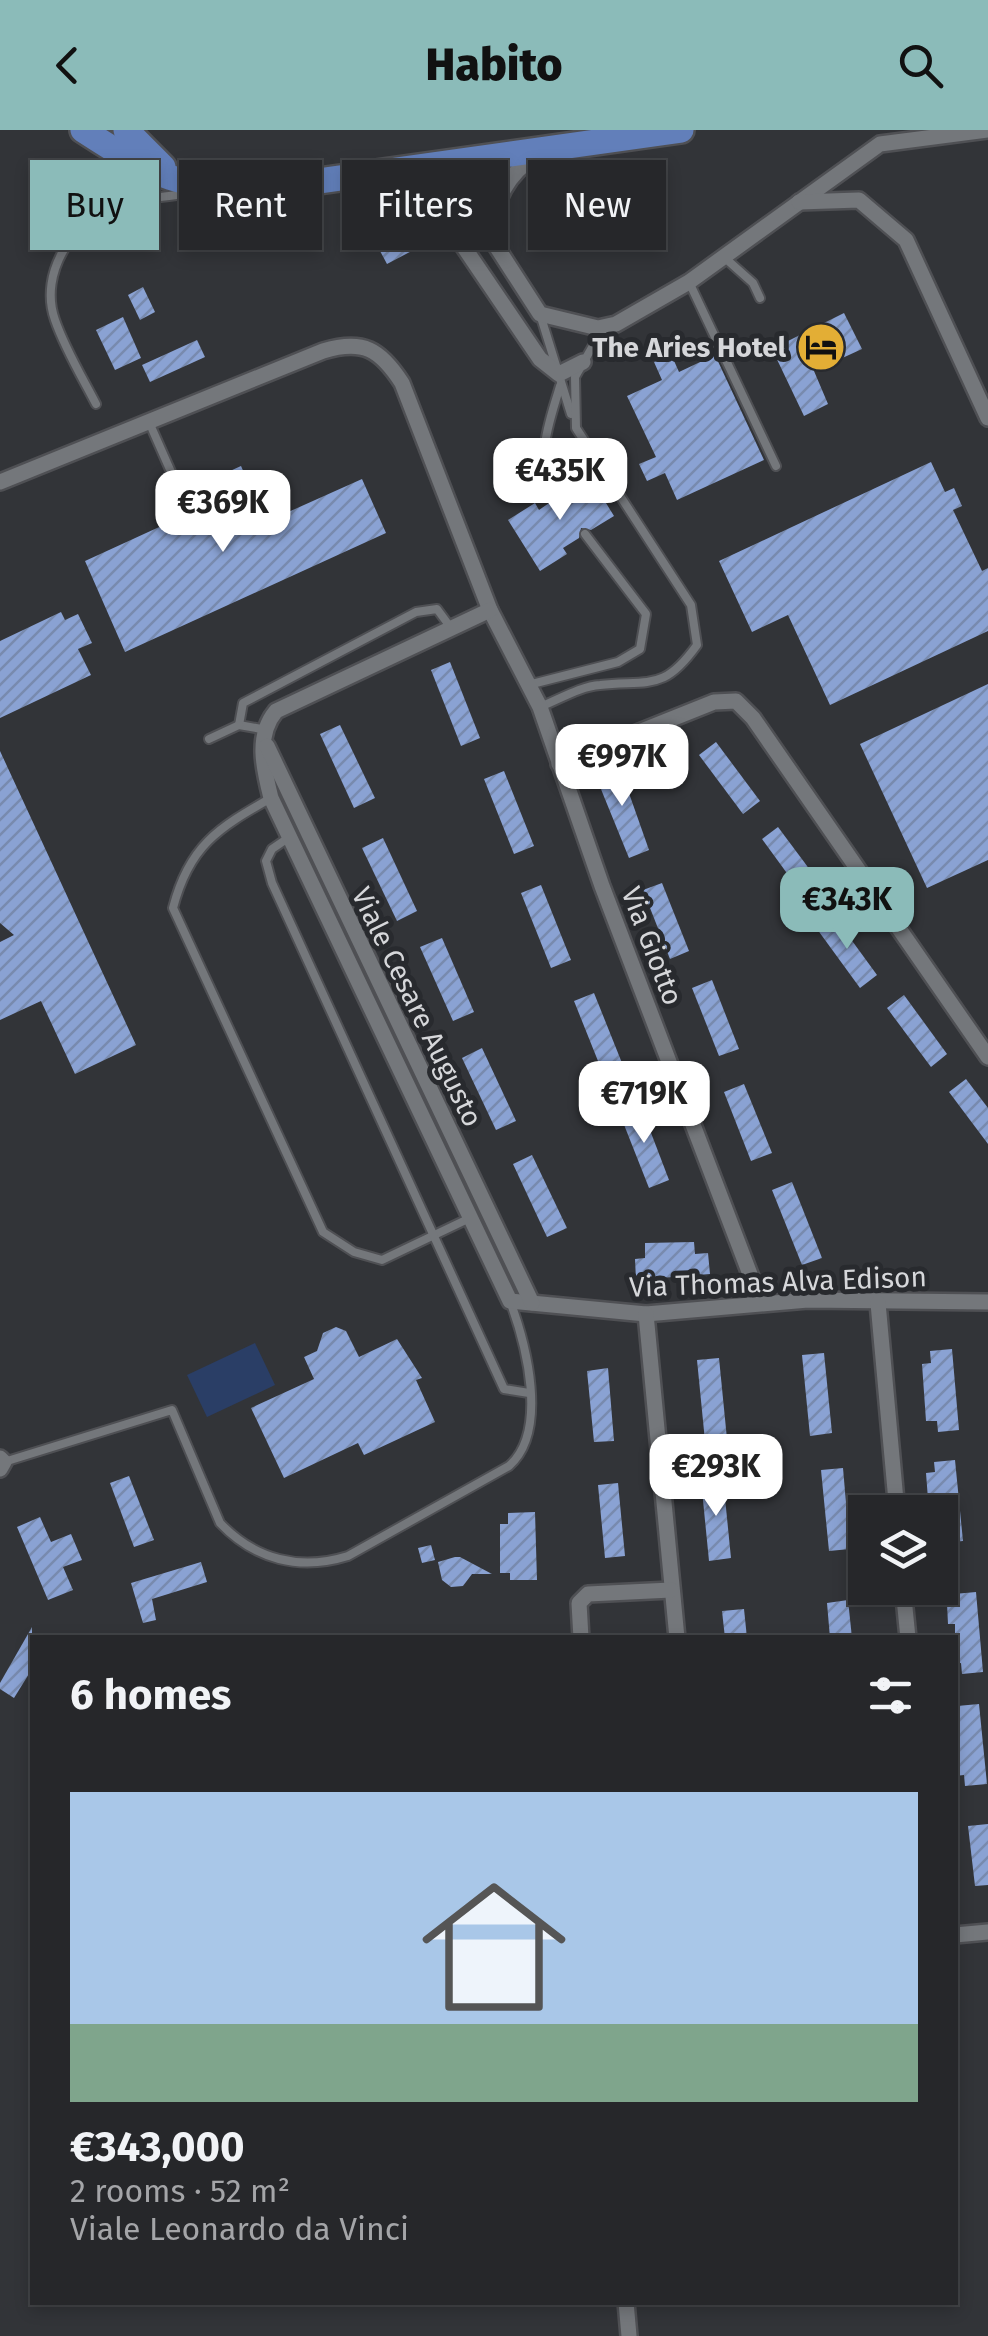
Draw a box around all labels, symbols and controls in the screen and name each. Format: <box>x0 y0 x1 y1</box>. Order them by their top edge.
icon: back <box>40 38 95 93</box>
text: Habito <box>425 38 563 92</box>
icon: search <box>893 38 948 93</box>
chip: Buy <box>30 160 159 250</box>
chip: Rent <box>179 160 322 250</box>
chip: Filters <box>342 160 508 250</box>
chip: New <box>528 160 666 250</box>
hotel icon: The Aries Hotel <box>795 321 847 373</box>
place label: The Aries Hotel <box>592 331 787 364</box>
pin: €435K <box>490 438 630 523</box>
text: €435K <box>515 451 605 489</box>
pin: €369K <box>153 470 293 555</box>
text: €369K <box>177 483 269 521</box>
pin: €997K <box>552 724 692 809</box>
text: €997K <box>577 737 667 775</box>
pin: €343K <box>777 867 917 952</box>
text: €343K <box>802 880 892 918</box>
street label: Viale Cesare Augusto <box>345 882 489 1132</box>
street label: Via Giotto <box>614 882 690 1010</box>
pin: €719K <box>574 1061 714 1146</box>
text: €719K <box>601 1074 687 1112</box>
street label: Via Thomas Alva Edison <box>629 1260 927 1304</box>
pin: €293K <box>646 1434 786 1519</box>
text: €293K <box>672 1447 761 1485</box>
map controls <box>848 1495 958 1605</box>
button: layers <box>848 1495 958 1605</box>
icon: filters <box>863 1668 918 1723</box>
text: 6 homes <box>70 1670 231 1720</box>
icon: home <box>404 1857 584 2037</box>
text: €343,000 <box>70 2122 245 2172</box>
text: 2 rooms · 52 m² <box>70 2172 290 2210</box>
text: Viale Leonardo da Vinci <box>70 2210 409 2248</box>

